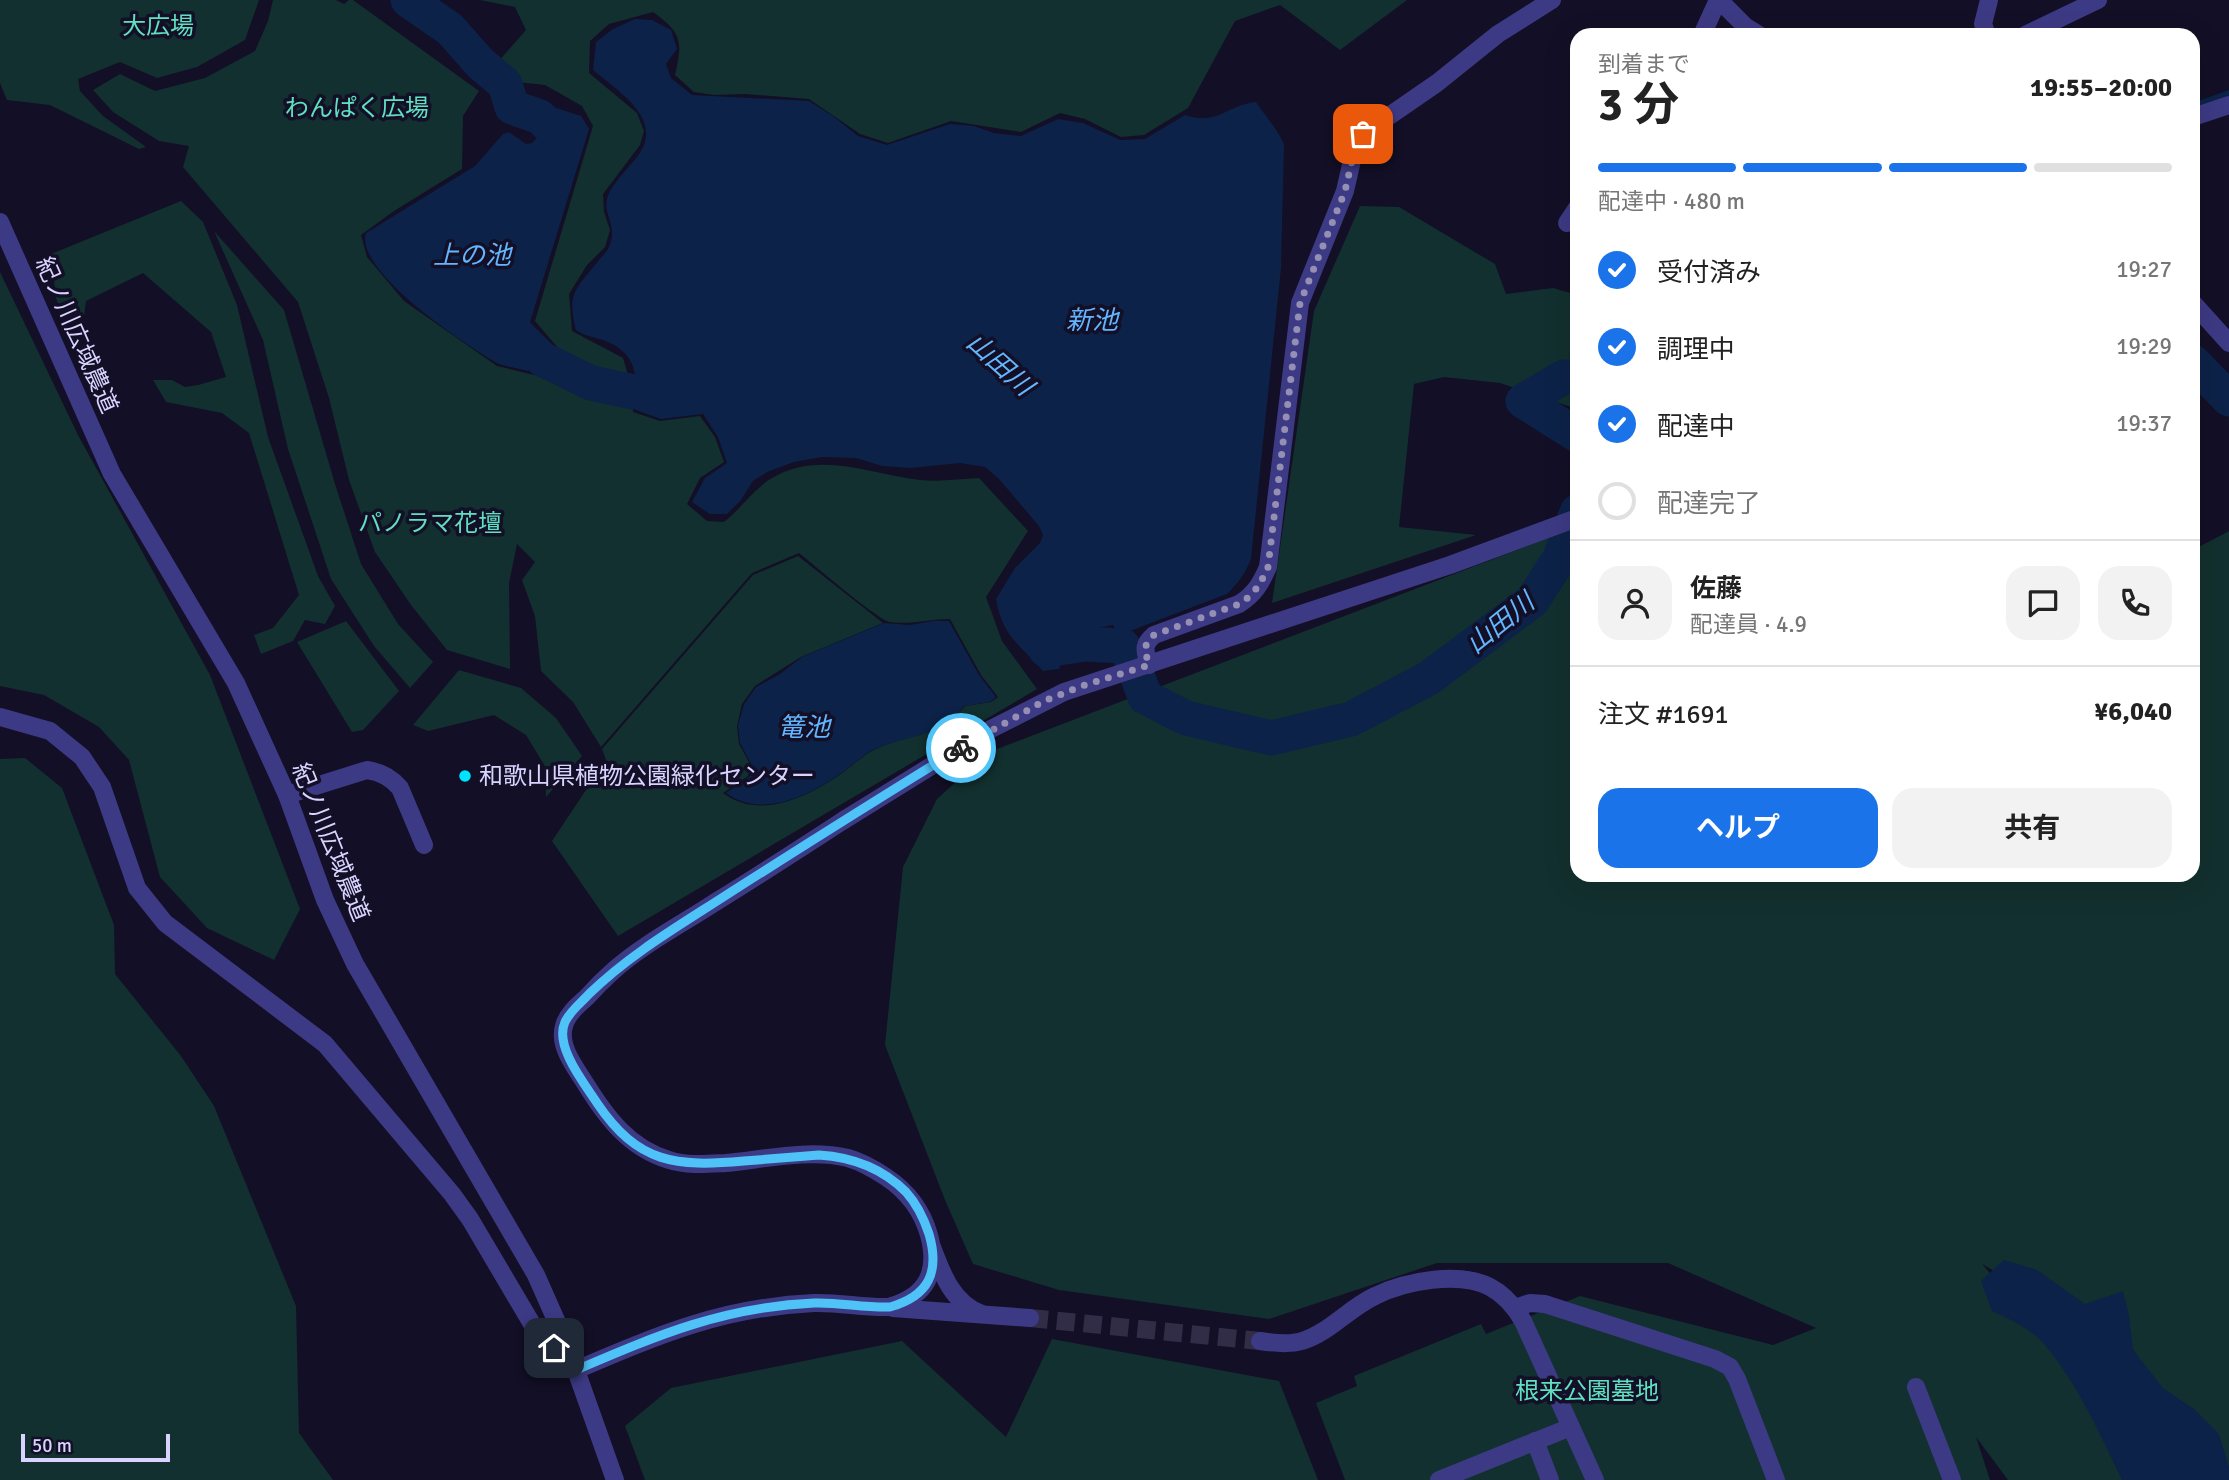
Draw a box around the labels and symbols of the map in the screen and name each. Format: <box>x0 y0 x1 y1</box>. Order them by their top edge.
park label: 大広場 <box>122 11 194 41</box>
park label: わんぱく広場 <box>285 93 429 123</box>
pin <box>1333 104 1393 164</box>
water label: 上の池 <box>433 240 514 272</box>
street label: 紀ノ川広域農道 <box>29 252 125 418</box>
water label: 新池 <box>1066 305 1121 337</box>
water label: 山田川 <box>960 327 1041 405</box>
park label: パノラマ花壇 <box>358 508 502 538</box>
water label: 山田川 <box>1460 585 1543 661</box>
water label: 篭池 <box>778 712 833 744</box>
courier <box>926 713 996 783</box>
street label: 紀ノ川広域農道 <box>286 758 376 926</box>
place label: 和歌山県植物公園緑化センター <box>479 761 815 791</box>
marker: 和歌山県植物公園緑化センター <box>457 768 473 784</box>
pin <box>524 1318 584 1378</box>
park label: 根来公園墓地 <box>1515 1376 1659 1406</box>
scale bar <box>21 1431 170 1463</box>

